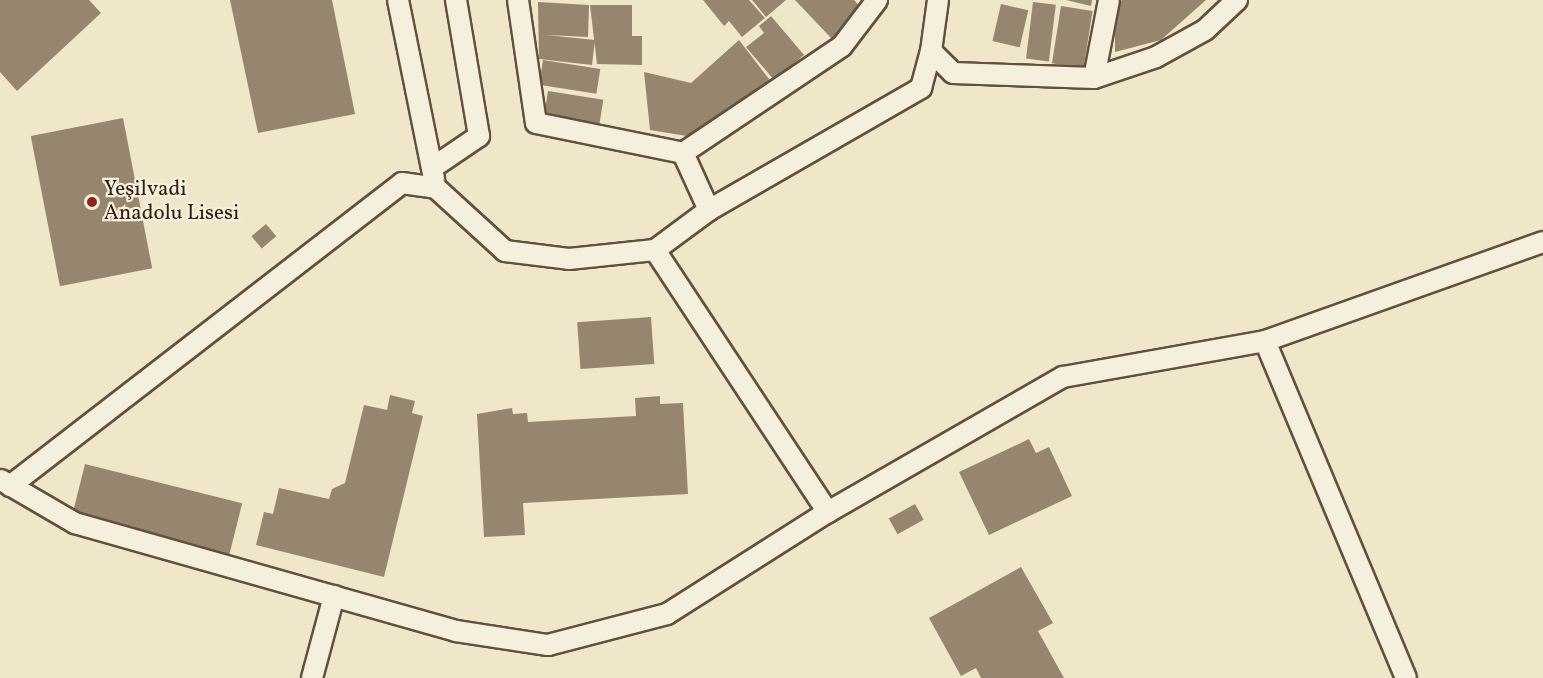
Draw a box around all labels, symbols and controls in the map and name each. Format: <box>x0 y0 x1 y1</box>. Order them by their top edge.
place label: Yeşilvadi Anadolu Lisesi <box>104 177 239 227</box>
marker: Yeşilvadi Anadolu Lisesi <box>85 195 99 209</box>

